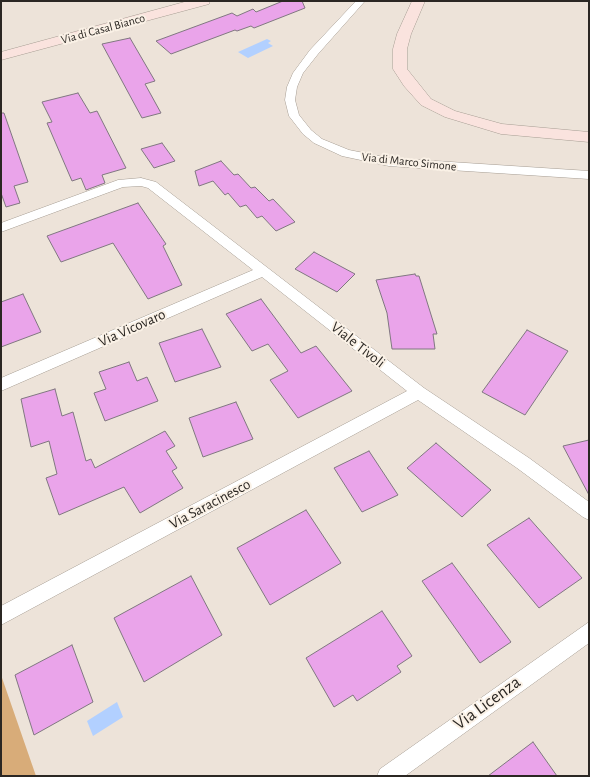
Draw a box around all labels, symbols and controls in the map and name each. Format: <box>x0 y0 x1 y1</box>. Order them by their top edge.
street label: Via di Casal Bianco <box>59 11 147 47</box>
street label: Via di Marco Simone <box>361 150 457 174</box>
street label: Via Vicovaro <box>96 305 168 351</box>
street label: Viale Tivoli <box>327 318 389 372</box>
street label: Via Saracinesco <box>166 475 254 533</box>
street label: Via Licenza <box>449 671 525 735</box>

